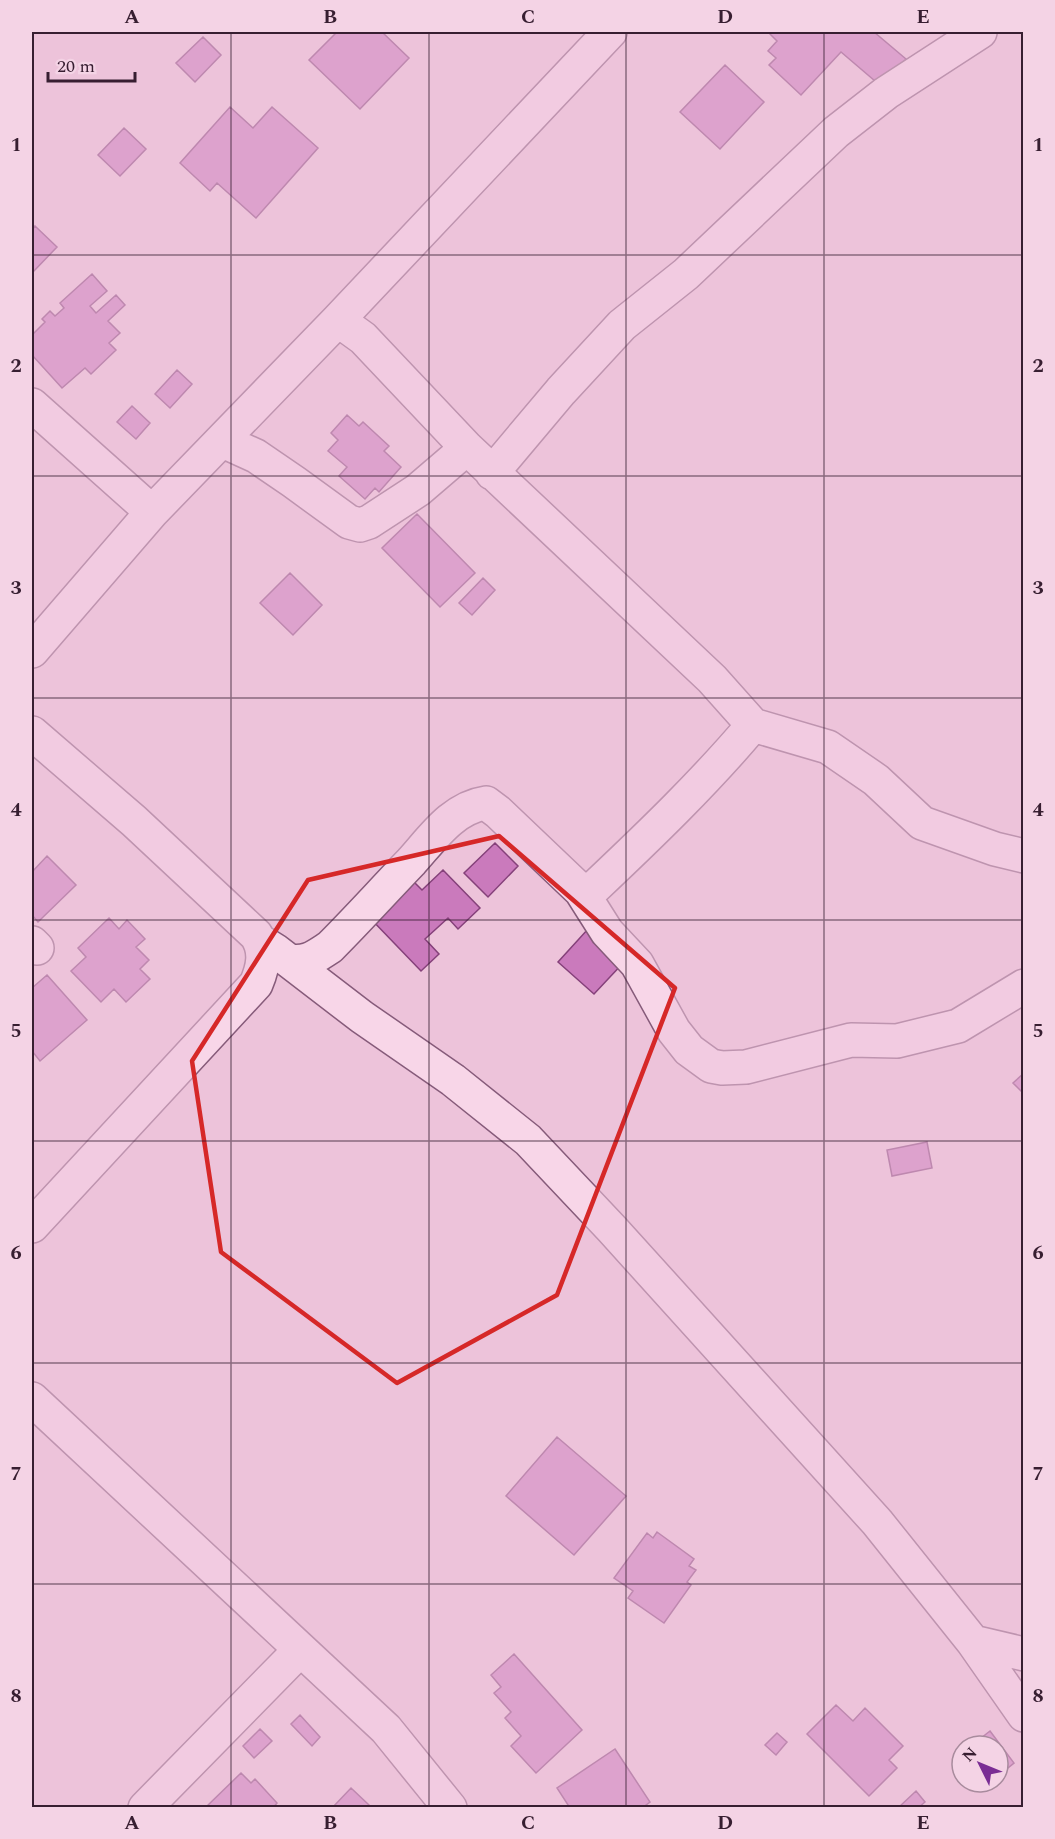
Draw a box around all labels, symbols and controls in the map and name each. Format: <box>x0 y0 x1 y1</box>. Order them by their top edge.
text: A <box>124 2 140 32</box>
text: B <box>323 2 337 32</box>
text: C <box>521 2 535 32</box>
text: D <box>717 2 733 32</box>
text: E <box>916 2 930 32</box>
scale bar <box>48 45 135 83</box>
text: 20 m <box>57 53 95 80</box>
text: 1 <box>10 130 22 160</box>
text: 1 <box>1032 130 1044 160</box>
text: 2 <box>10 351 22 381</box>
text: 2 <box>1032 351 1044 381</box>
text: 3 <box>10 573 22 603</box>
text: 3 <box>1032 573 1044 603</box>
text: 4 <box>10 795 22 825</box>
text: 4 <box>1032 795 1044 825</box>
text: 5 <box>10 1016 22 1046</box>
text: 5 <box>1032 1016 1044 1046</box>
text: 6 <box>10 1238 22 1268</box>
text: 6 <box>1032 1238 1044 1268</box>
text: 7 <box>10 1459 22 1489</box>
text: 7 <box>1032 1459 1044 1489</box>
text: 8 <box>10 1681 22 1711</box>
text: 8 <box>1032 1681 1044 1711</box>
north arrow <box>950 1734 1010 1794</box>
text: N <box>957 1741 983 1767</box>
text: A <box>124 1808 140 1838</box>
text: B <box>323 1808 337 1838</box>
text: C <box>521 1808 535 1838</box>
text: D <box>717 1808 733 1838</box>
text: E <box>916 1808 930 1838</box>

